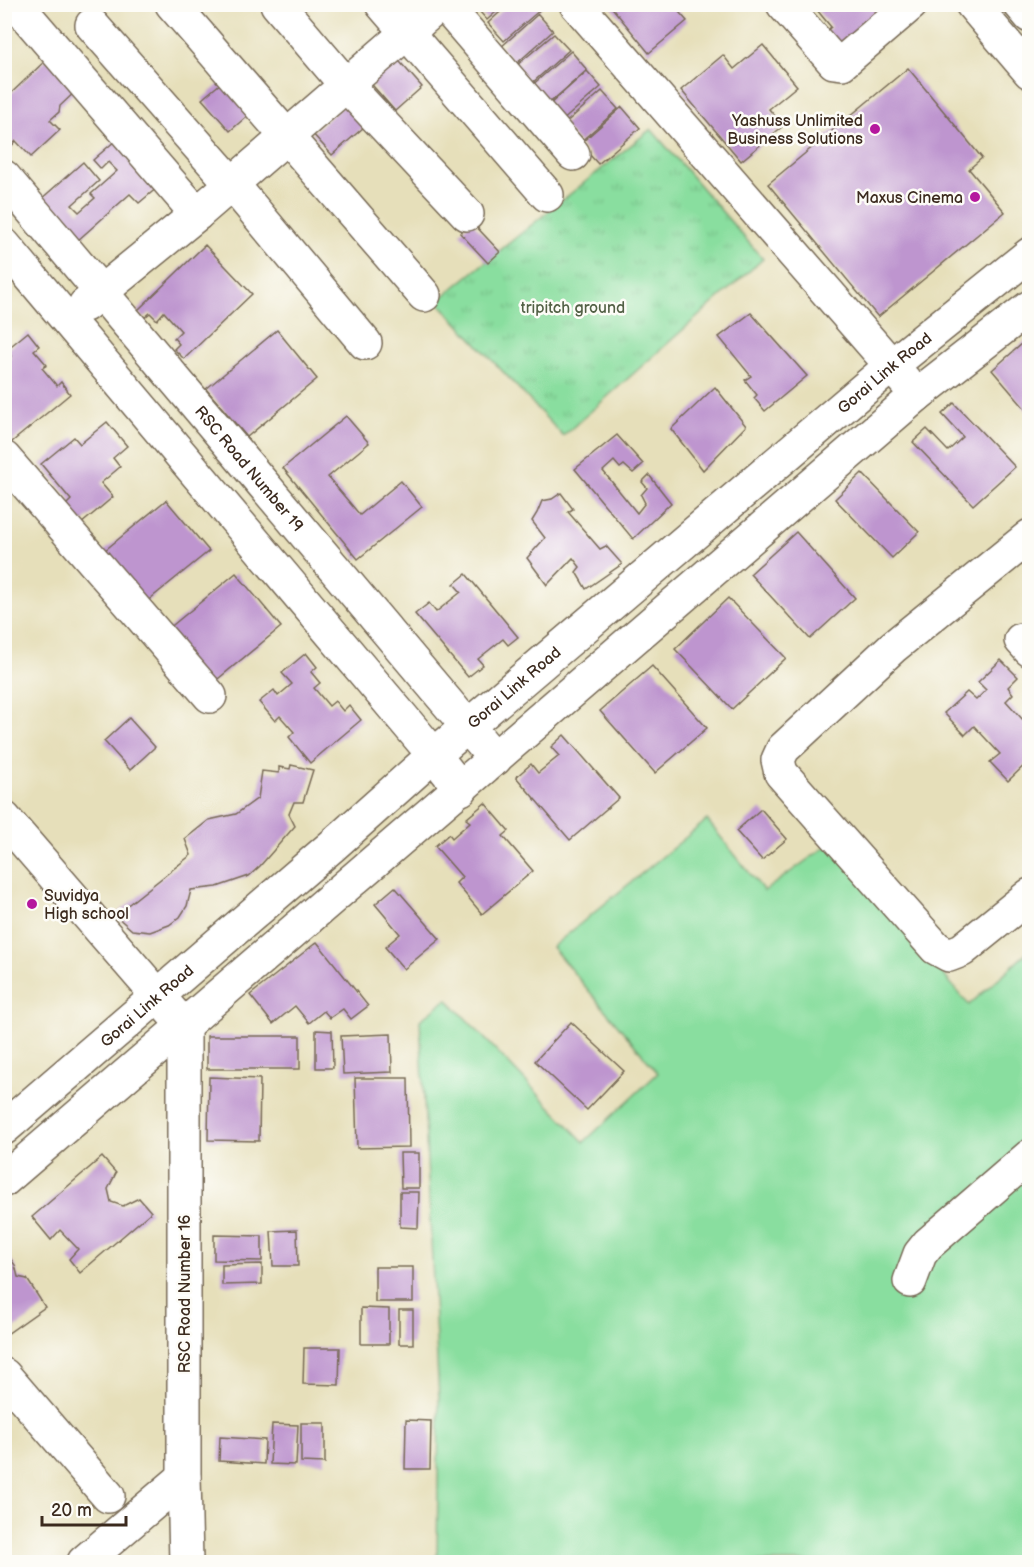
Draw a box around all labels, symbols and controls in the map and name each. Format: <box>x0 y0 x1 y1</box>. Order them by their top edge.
place label: Yashuss Unlimited Business Solutions <box>727 112 863 149</box>
marker: Yashuss Unlimited Business Solutions <box>868 122 882 136</box>
place label: Maxus Cinema <box>856 189 963 208</box>
marker: Maxus Cinema <box>968 190 982 204</box>
park label: tripitch ground <box>521 299 625 318</box>
street label: Gorai Link Road <box>834 329 936 418</box>
street label: RSC Road Number 19 <box>190 403 307 536</box>
street label: Gorai Link Road <box>464 643 565 733</box>
place label: Suvidya High school <box>44 887 129 924</box>
marker: Suvidya High school <box>25 897 39 911</box>
street label: Gorai Link Road <box>97 961 198 1052</box>
street label: RSC Road Number 16 <box>176 1214 195 1373</box>
scale bar <box>42 1489 126 1527</box>
text: 20 m <box>51 1500 92 1521</box>

